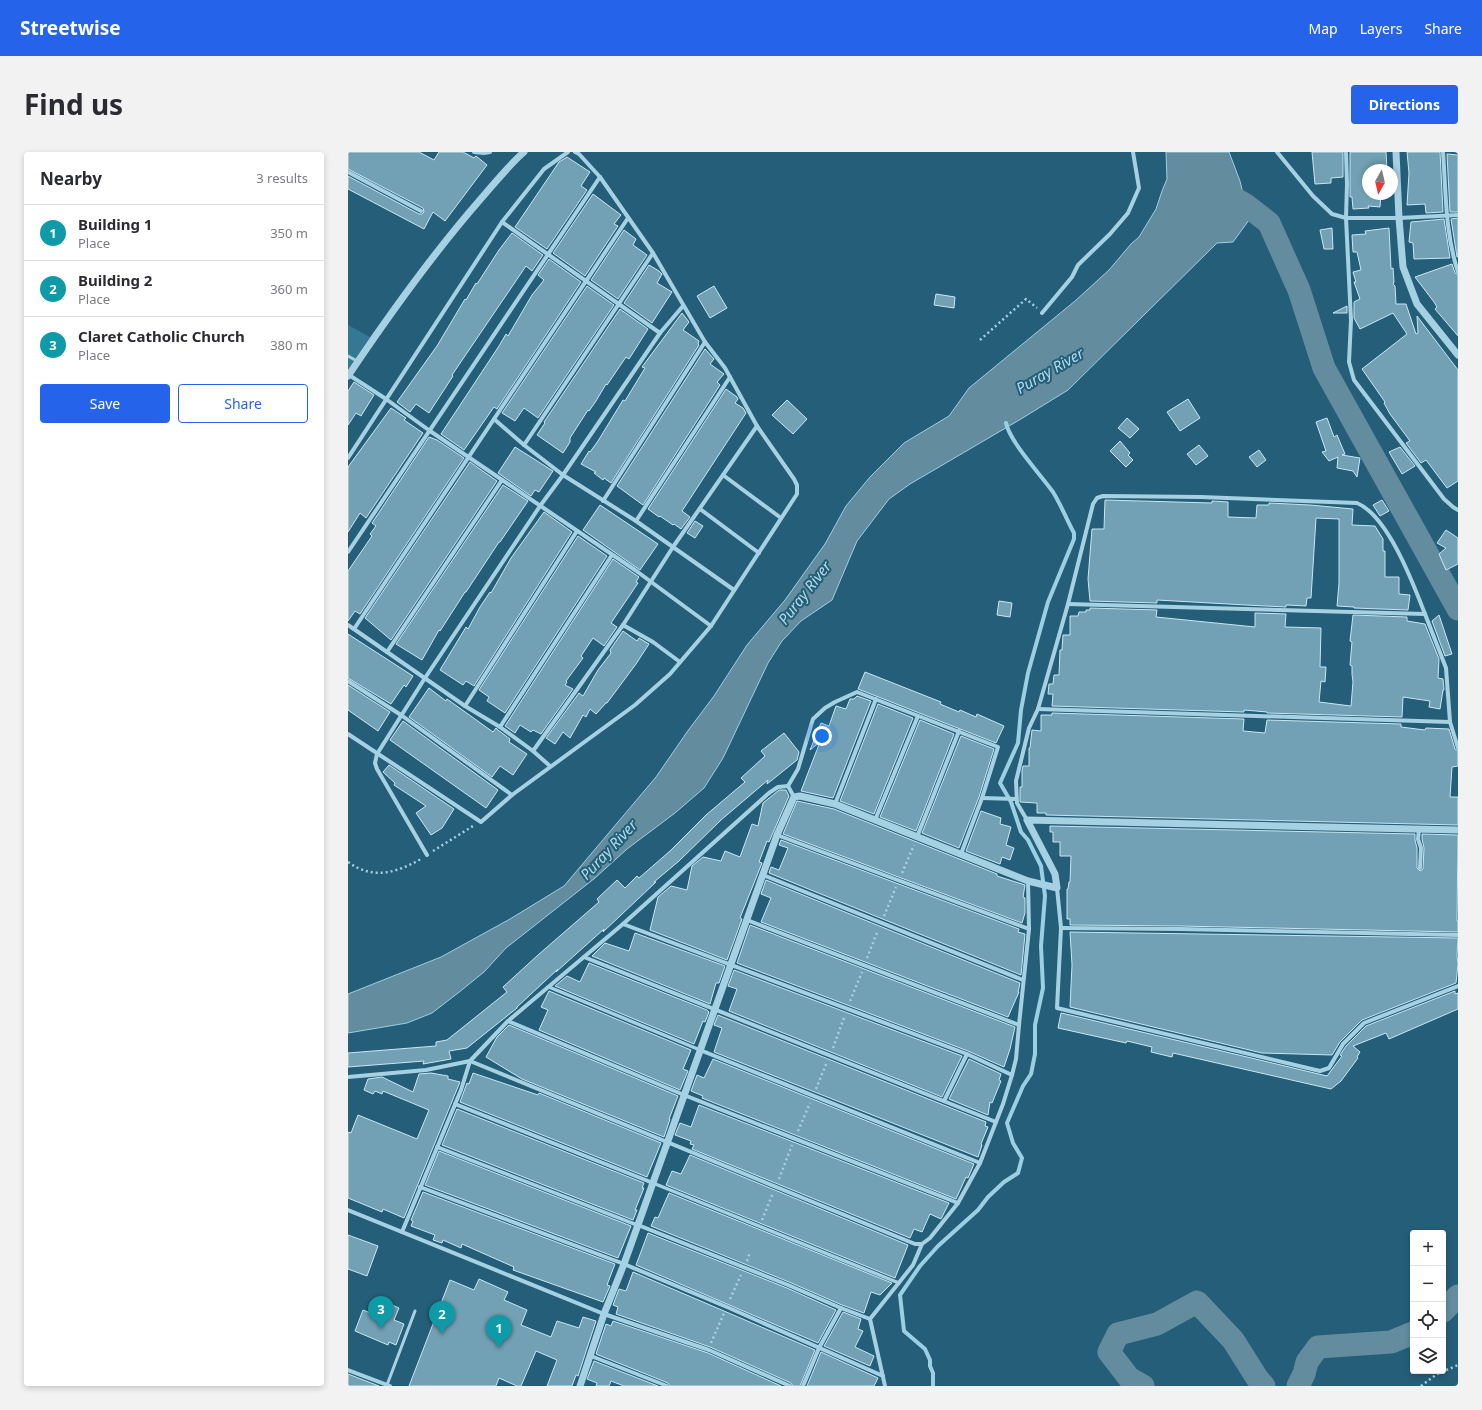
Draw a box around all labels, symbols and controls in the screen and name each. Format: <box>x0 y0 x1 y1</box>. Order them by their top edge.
text: Streetwise <box>20 15 121 41</box>
text: Map <box>1309 19 1338 38</box>
text: Layers <box>1360 19 1402 38</box>
text: Share <box>1424 19 1462 38</box>
text: Find us <box>24 85 123 123</box>
button: Directions <box>1351 85 1458 124</box>
north arrow <box>1362 164 1398 200</box>
text: Nearby <box>40 167 102 190</box>
text: 3 results <box>256 169 308 187</box>
text: Building 1 <box>78 214 152 234</box>
text: 1 <box>49 224 57 242</box>
text: 350 m <box>270 224 308 242</box>
text: Place <box>78 234 110 252</box>
text: Building 2 <box>78 270 152 290</box>
text: 2 <box>49 280 57 298</box>
text: 360 m <box>270 280 308 298</box>
text: Place <box>78 290 110 308</box>
text: Claret Catholic Church <box>78 326 245 346</box>
text: 3 <box>49 336 57 354</box>
text: 380 m <box>270 336 308 354</box>
water label: Puray River <box>1012 342 1088 398</box>
text: Place <box>78 346 110 364</box>
button: Save <box>40 384 170 423</box>
button: Share <box>178 384 308 423</box>
water label: Puray River <box>773 556 836 628</box>
your location <box>812 726 832 746</box>
water label: Puray River <box>575 814 642 884</box>
map controls <box>1410 1230 1446 1374</box>
button: + <box>1410 1230 1446 1266</box>
button: − <box>1410 1266 1446 1302</box>
pin: 3 <box>368 1296 394 1329</box>
pin: 2 <box>429 1301 455 1334</box>
button: locate <box>1410 1302 1446 1338</box>
pin: 1 <box>486 1315 512 1348</box>
button: layers <box>1410 1338 1446 1374</box>

